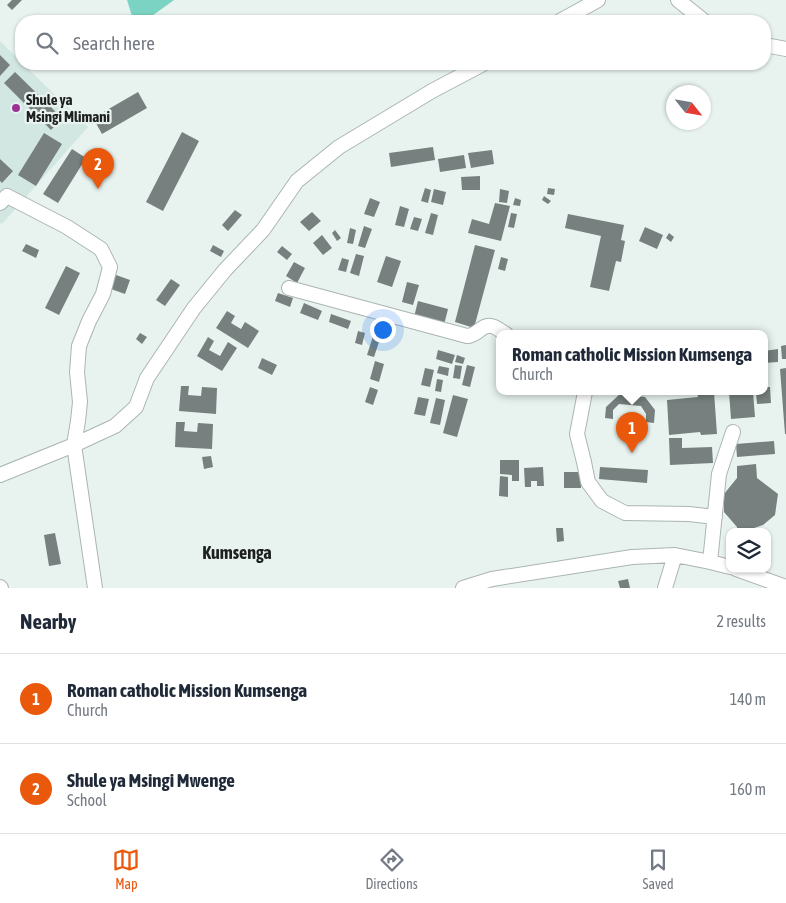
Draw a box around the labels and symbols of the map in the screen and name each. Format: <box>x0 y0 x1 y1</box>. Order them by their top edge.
north arrow <box>666 85 711 130</box>
place label: Shule ya Msingi Mlimani <box>26 91 110 125</box>
marker: Shule ya Msingi Mlimani <box>10 102 22 114</box>
pin: 2 <box>82 148 114 189</box>
your location <box>370 317 396 343</box>
pin: 1 <box>616 412 648 453</box>
district label: Kumsenga <box>202 542 272 563</box>

